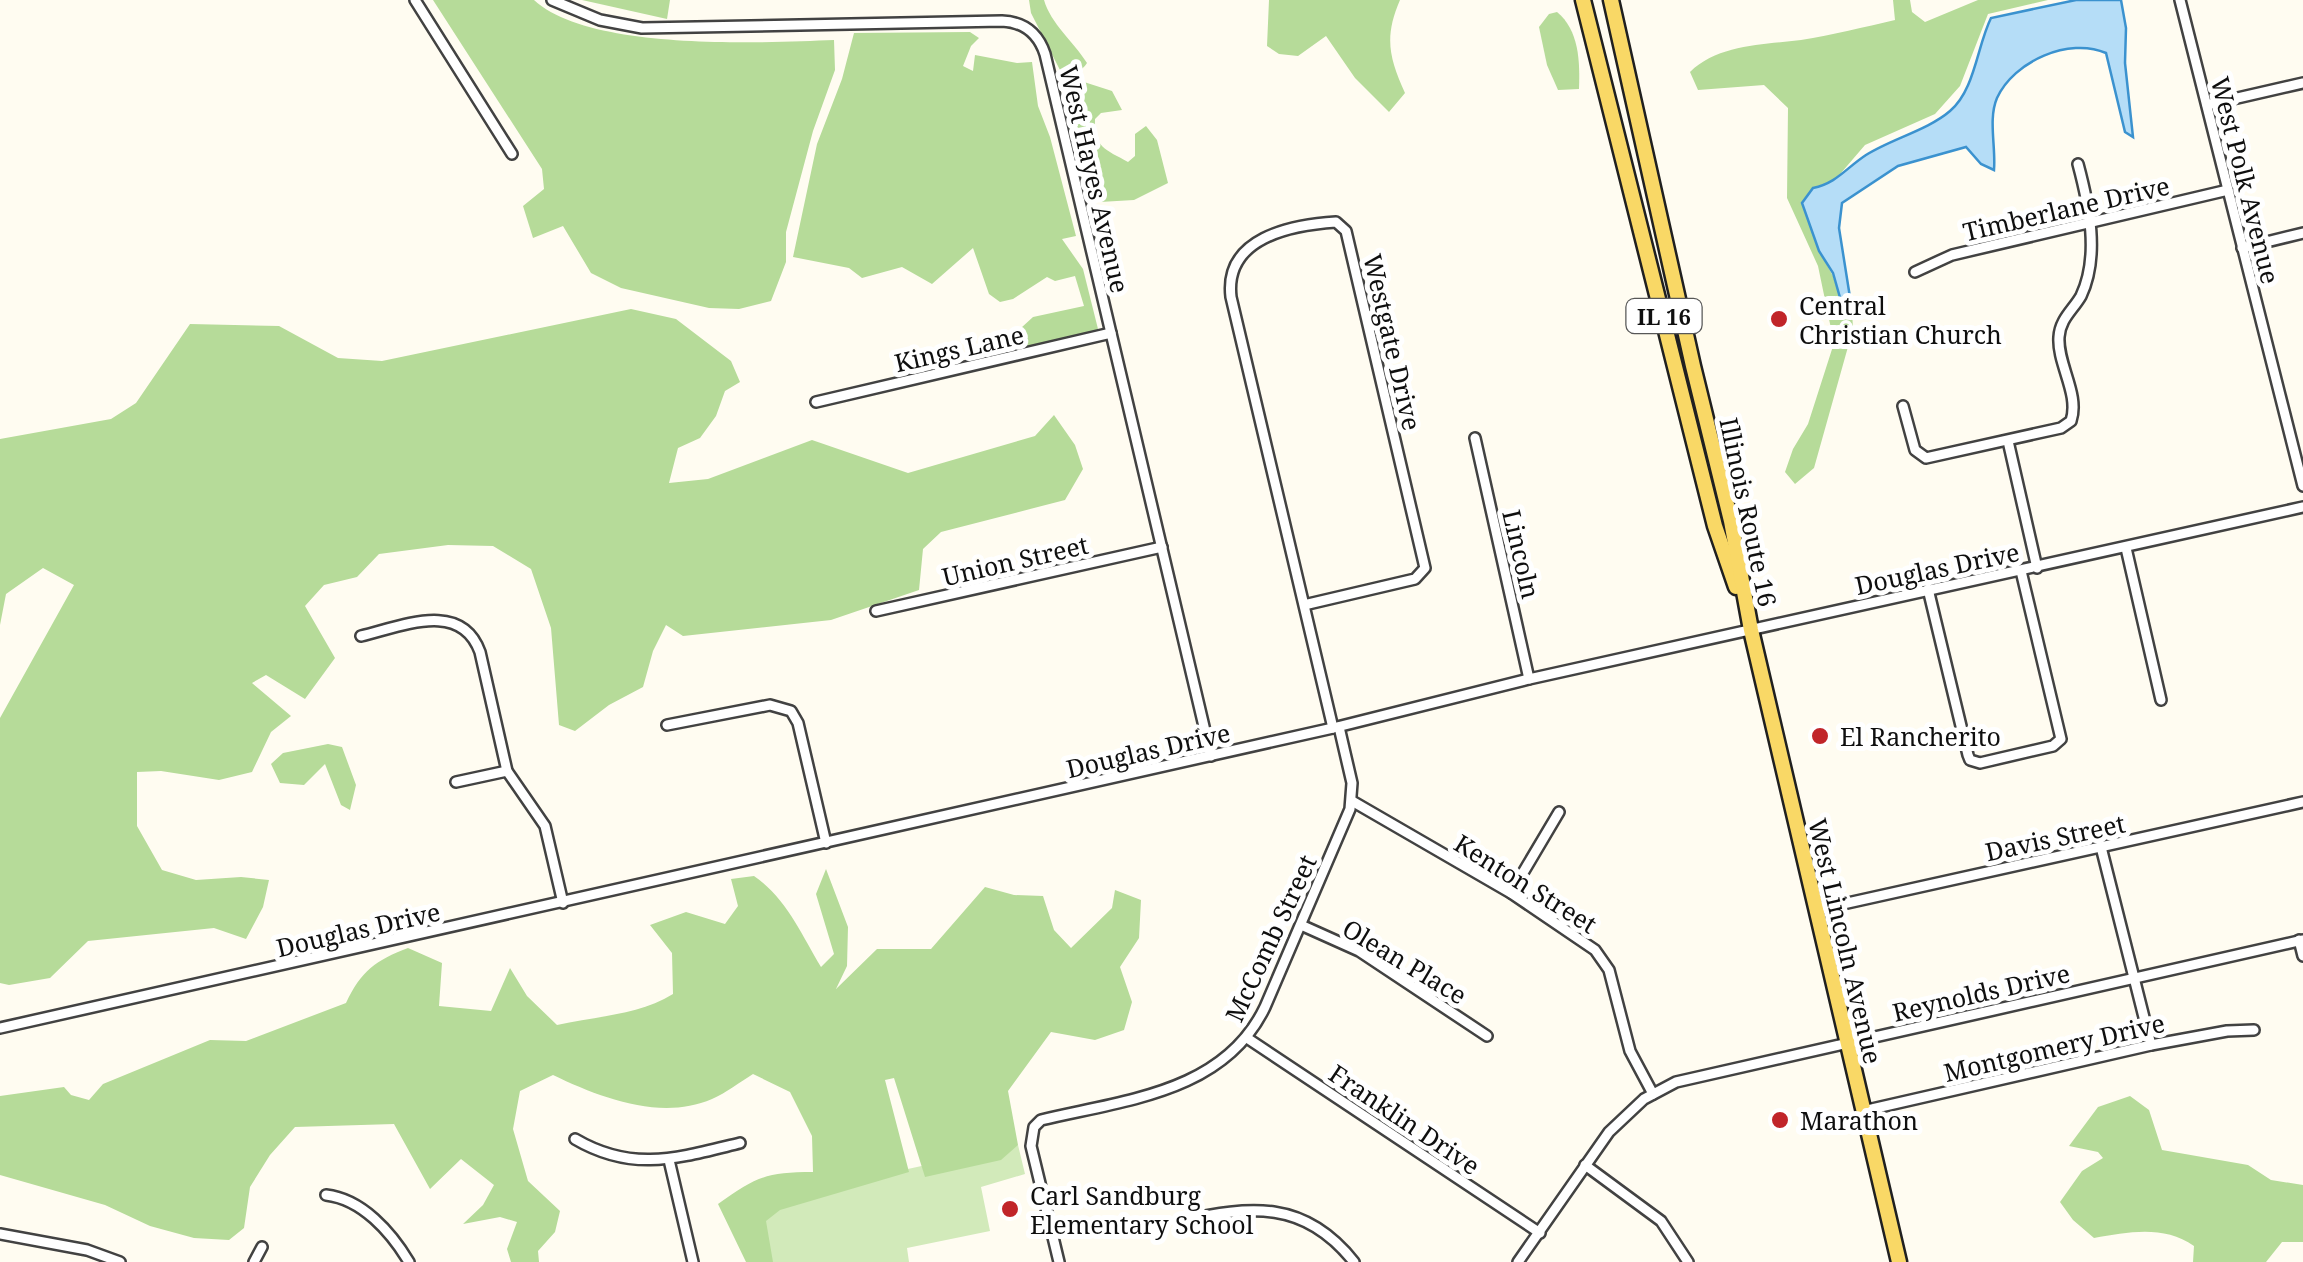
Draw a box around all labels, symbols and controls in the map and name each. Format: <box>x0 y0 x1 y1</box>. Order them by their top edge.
street label: West Hayes Avenue <box>1052 62 1138 296</box>
street label: West Polk Avenue <box>2204 73 2288 287</box>
street label: Timberlane Drive <box>1959 168 2173 248</box>
street label: Westgate Drive <box>1356 250 1430 434</box>
place label: Central Christian Church <box>1799 288 2002 351</box>
road number: IL 16 <box>1626 299 1702 333</box>
marker: Central Christian Church <box>1768 308 1790 330</box>
street label: Kings Lane <box>891 317 1027 379</box>
street label: Illinois Route 16 <box>1712 414 1786 610</box>
street label: Lincoln <box>1495 506 1549 602</box>
street label: Union Street <box>939 527 1092 593</box>
street label: Douglas Drive <box>1852 534 2022 602</box>
street label: Douglas Drive <box>1063 715 1233 785</box>
place label: El Rancherito <box>1840 719 2001 753</box>
marker: El Rancherito <box>1809 725 1831 747</box>
street label: Davis Street <box>1982 806 2128 868</box>
street label: West Lincoln Avenue <box>1801 815 1891 1067</box>
street label: Kenton Street <box>1448 826 1604 940</box>
street label: McComb Street <box>1216 849 1324 1027</box>
street label: Douglas Drive <box>273 894 443 964</box>
street label: Olean Place <box>1337 911 1473 1011</box>
street label: Reynolds Drive <box>1889 955 2073 1029</box>
street label: Montgomery Drive <box>1940 1005 2168 1089</box>
street label: Franklin Drive <box>1323 1056 1487 1182</box>
place label: Marathon <box>1800 1103 1918 1137</box>
marker: Marathon <box>1769 1109 1791 1131</box>
place label: Carl Sandburg Elementary School <box>1030 1178 1254 1241</box>
marker: Carl Sandburg Elementary School <box>999 1198 1021 1220</box>

